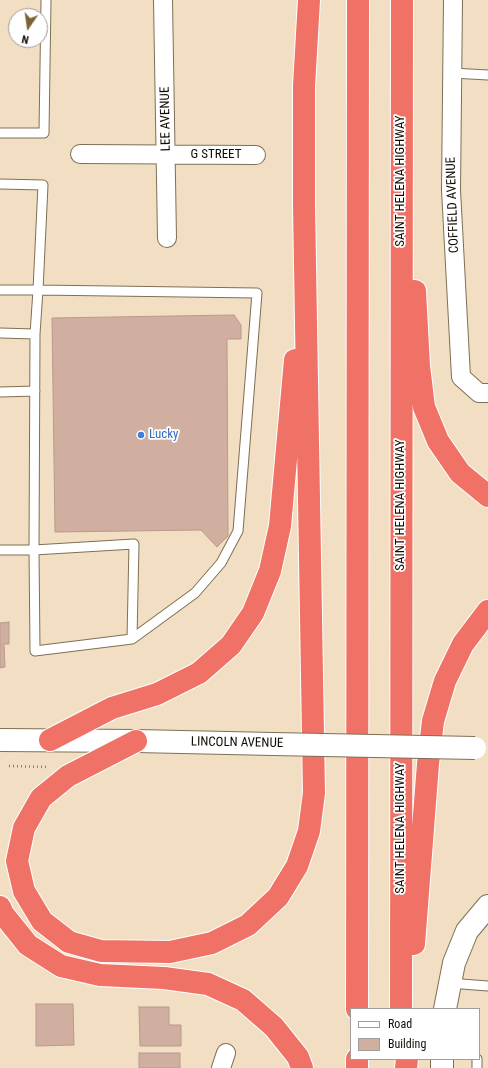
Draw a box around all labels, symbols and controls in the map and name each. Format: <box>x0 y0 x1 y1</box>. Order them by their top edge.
north arrow <box>8 8 48 48</box>
text: N <box>21 32 30 46</box>
street label: LEE AVENUE <box>158 87 174 151</box>
street label: SAINT HELENA HIGHWAY <box>393 115 409 247</box>
street label: G STREET <box>191 147 241 163</box>
street label: COFFIELD AVENUE <box>444 157 462 253</box>
place label: Lucky <box>149 427 178 443</box>
marker: Lucky <box>136 430 146 440</box>
street label: SAINT HELENA HIGHWAY <box>393 439 409 571</box>
street label: LINCOLN AVENUE <box>191 734 283 752</box>
street label: SAINT HELENA HIGHWAY <box>393 762 409 894</box>
legend <box>350 1008 480 1060</box>
text: Road <box>388 1017 412 1031</box>
text: Building <box>388 1037 426 1051</box>

